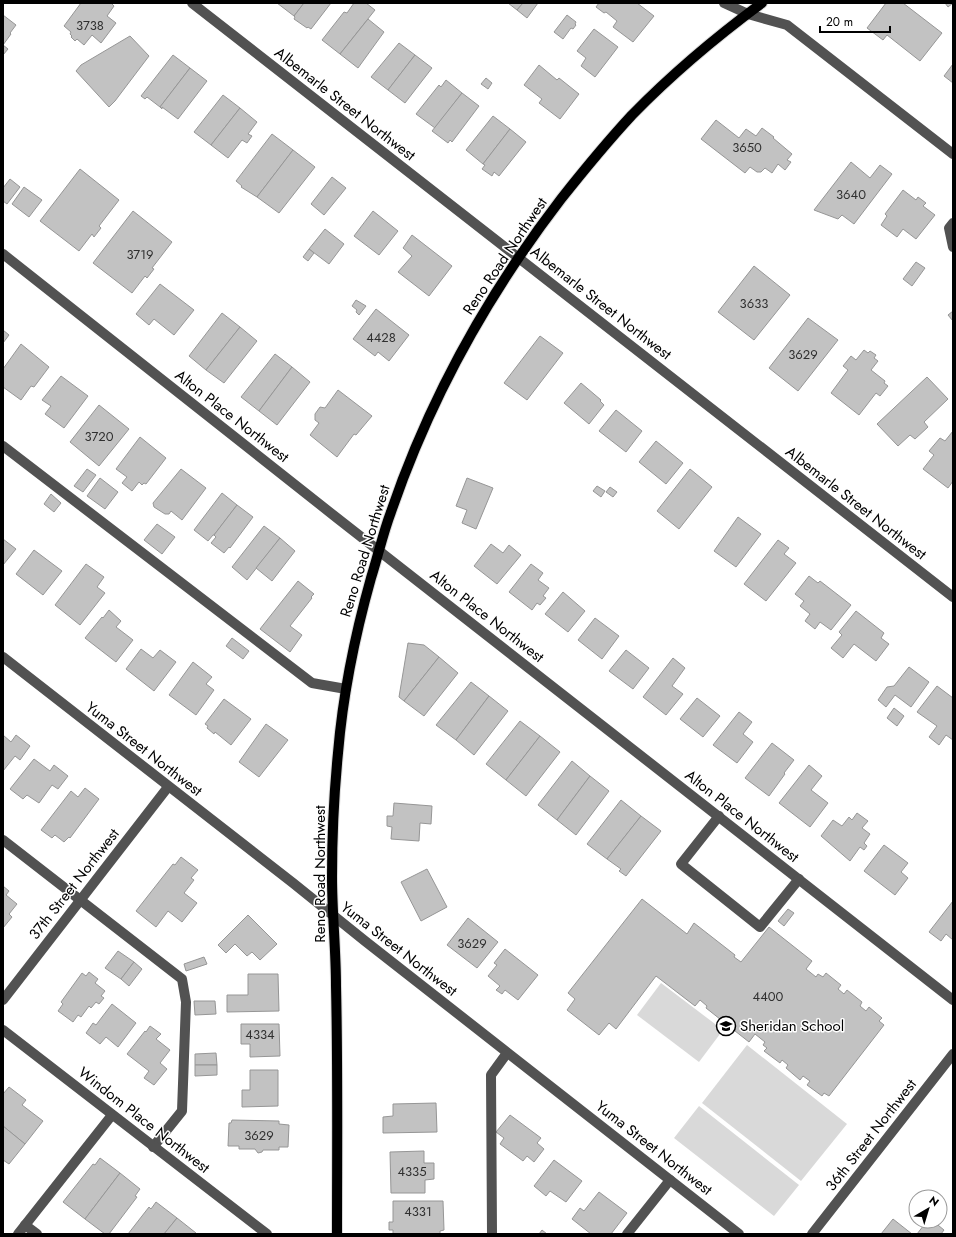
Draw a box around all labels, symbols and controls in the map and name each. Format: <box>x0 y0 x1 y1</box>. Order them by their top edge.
scale bar <box>820 8 890 34</box>
text: 20 m <box>826 13 853 31</box>
house number: 3738 <box>76 16 104 35</box>
street label: Albemarle Street Northwest <box>270 42 420 166</box>
house number: 3650 <box>732 138 762 157</box>
house number: 3640 <box>836 185 866 204</box>
street label: Reno Road Northwest <box>458 193 553 319</box>
street label: Albemarle Street Northwest <box>526 241 676 365</box>
house number: 3719 <box>126 245 154 264</box>
house number: 3633 <box>740 294 768 313</box>
house number: 4428 <box>366 328 396 347</box>
house number: 3629 <box>788 345 818 364</box>
street label: Alton Place Northwest <box>170 364 294 468</box>
house number: 3720 <box>85 427 114 446</box>
street label: Albemarle Street Northwest <box>781 441 931 565</box>
street label: Reno Road Northwest <box>334 482 396 620</box>
street label: Alton Place Northwest <box>425 564 549 668</box>
street label: Yuma Street Northwest <box>81 696 207 802</box>
street label: Alton Place Northwest <box>680 764 804 868</box>
street label: Reno Road Northwest <box>309 805 331 943</box>
street label: 37th Street Northwest <box>24 823 125 944</box>
street label: Yuma Street Northwest <box>336 896 462 1002</box>
house number: 3629 <box>457 934 487 953</box>
house number: 4400 <box>753 987 784 1006</box>
school or university icon: Sheridan School <box>715 1015 737 1037</box>
place label: Sheridan School <box>740 1015 844 1037</box>
house number: 4334 <box>245 1025 275 1044</box>
street label: Windom Place Northwest <box>74 1062 215 1179</box>
street label: 36th Street Northwest <box>820 1074 922 1196</box>
street label: Yuma Street Northwest <box>591 1095 717 1201</box>
house number: 3629 <box>244 1126 274 1145</box>
house number: 4335 <box>397 1162 427 1181</box>
north arrow <box>908 1189 948 1229</box>
text: N <box>926 1192 943 1210</box>
house number: 4331 <box>404 1202 432 1221</box>

